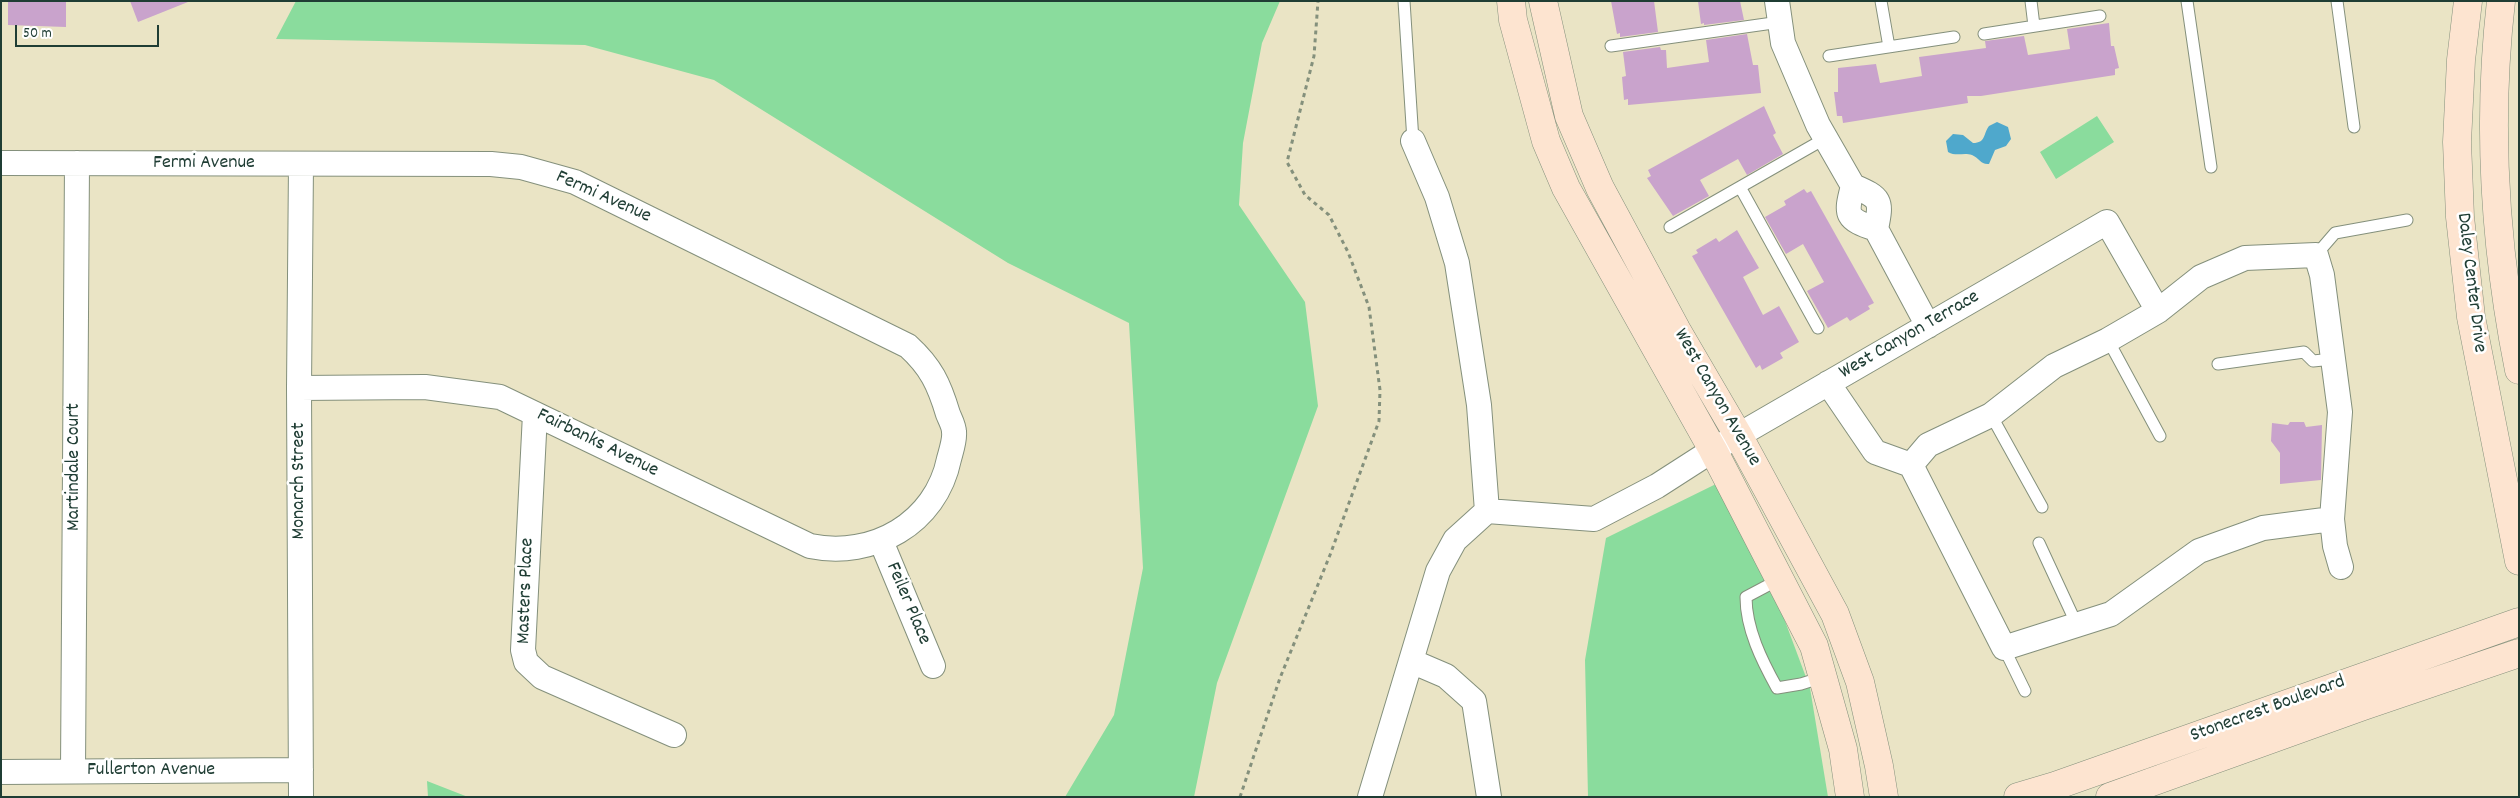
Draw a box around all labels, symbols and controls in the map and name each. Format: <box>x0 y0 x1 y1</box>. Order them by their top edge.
scale bar <box>18 15 161 47</box>
text: 50 m <box>23 23 52 45</box>
street label: Fermi Avenue <box>153 152 255 176</box>
street label: Fermi Avenue <box>552 166 654 230</box>
street label: Daley Center Drive <box>2450 212 2490 354</box>
street label: West Canyon Terrace <box>1836 286 1984 386</box>
street label: West Canyon Avenue <box>1667 325 1765 471</box>
street label: Martindale Court <box>63 403 87 531</box>
street label: Fairbanks Avenue <box>532 404 662 484</box>
street label: Monarch Street <box>288 422 312 540</box>
street label: Masters Place <box>513 538 541 644</box>
street label: Feiler Place <box>879 559 935 649</box>
street label: Stonecrest Boulevard <box>2187 671 2349 749</box>
street label: Fullerton Avenue <box>87 759 215 783</box>

